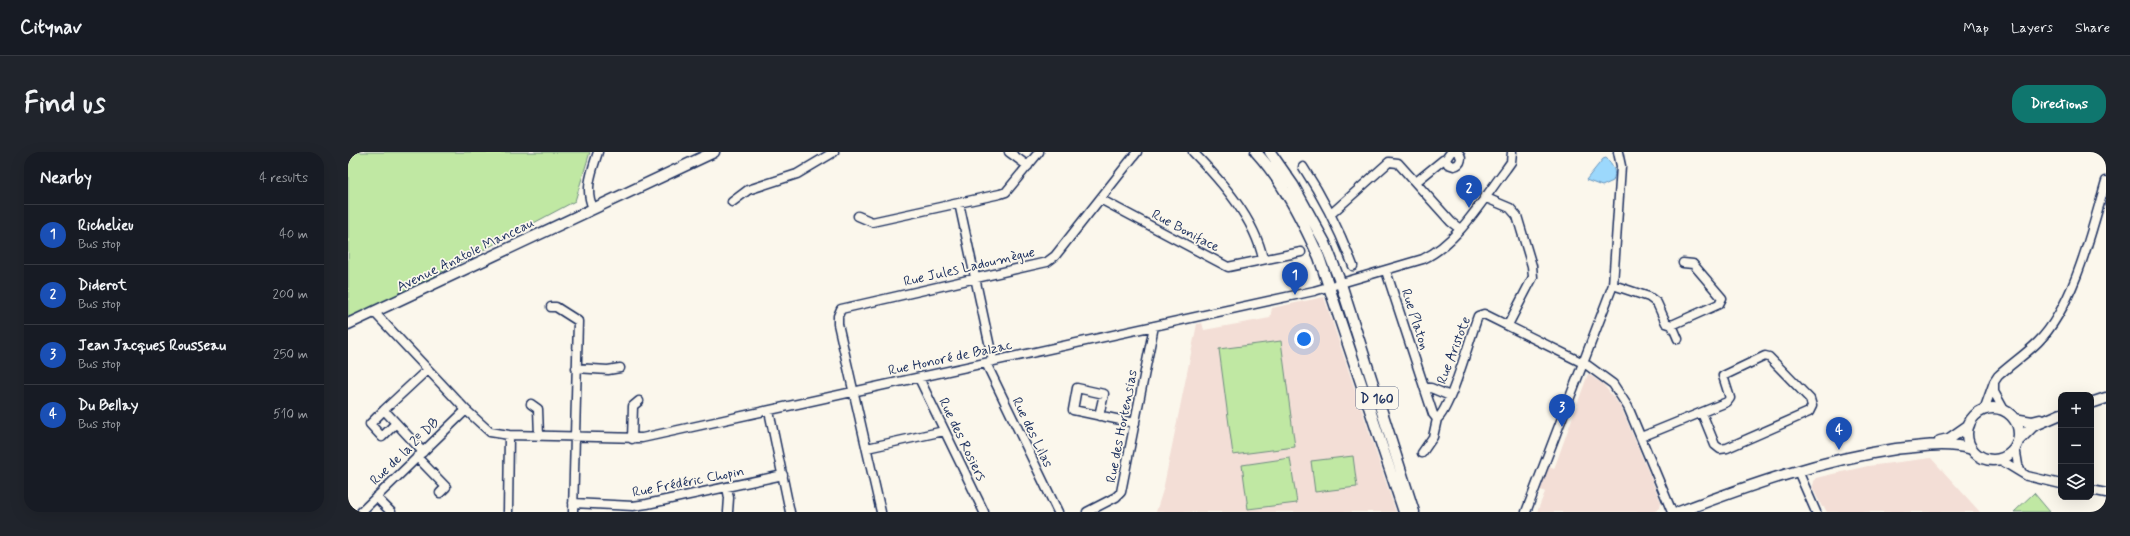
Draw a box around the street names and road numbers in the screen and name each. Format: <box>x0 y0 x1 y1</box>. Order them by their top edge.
street label: Rue Boniface <box>1148 205 1223 256</box>
street label: Avenue Anatole Manceau <box>394 214 537 296</box>
street label: Rue Jules Ladoumègue <box>902 243 1037 291</box>
street label: Rue Platon <box>1397 286 1433 352</box>
street label: Rue Aristote <box>1433 314 1475 387</box>
street label: Rue Honoré de Balzac <box>887 336 1014 380</box>
street label: Rue des Hortensias <box>1102 368 1142 484</box>
road number: D 160 <box>1356 387 1398 409</box>
street label: Rue des Lilas <box>1007 394 1057 470</box>
street label: Rue des Rosiers <box>934 395 990 484</box>
street label: Rue de la 2ᵉ DB <box>366 414 444 489</box>
street label: Rue Frédéric Chopin <box>631 462 746 502</box>

